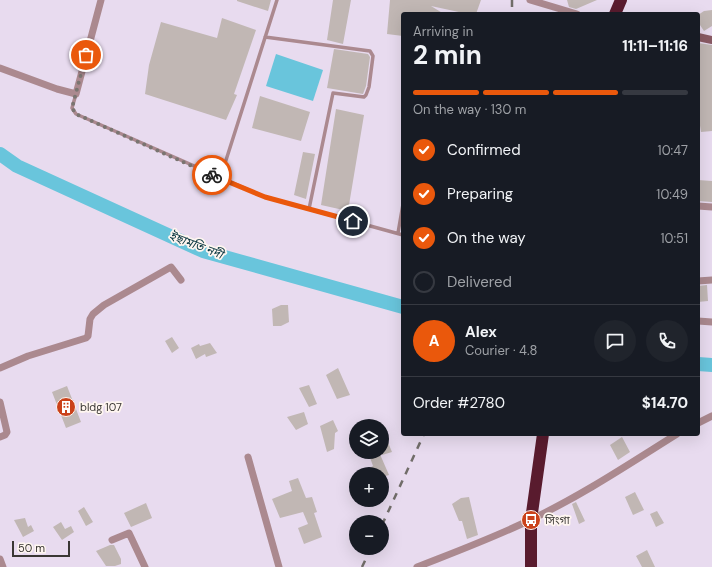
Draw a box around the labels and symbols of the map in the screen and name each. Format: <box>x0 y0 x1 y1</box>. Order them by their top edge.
pin <box>69 38 103 72</box>
courier <box>192 155 232 195</box>
pin <box>336 204 370 238</box>
water label: ইছামতি নদী <box>167 227 228 264</box>
building icon: bldg 107 <box>55 396 77 418</box>
place label: bldg 107 <box>80 400 122 414</box>
bus stop icon: সিংগা <box>520 509 542 531</box>
place label: সিংগা <box>544 513 571 527</box>
scale bar <box>12 539 70 558</box>

